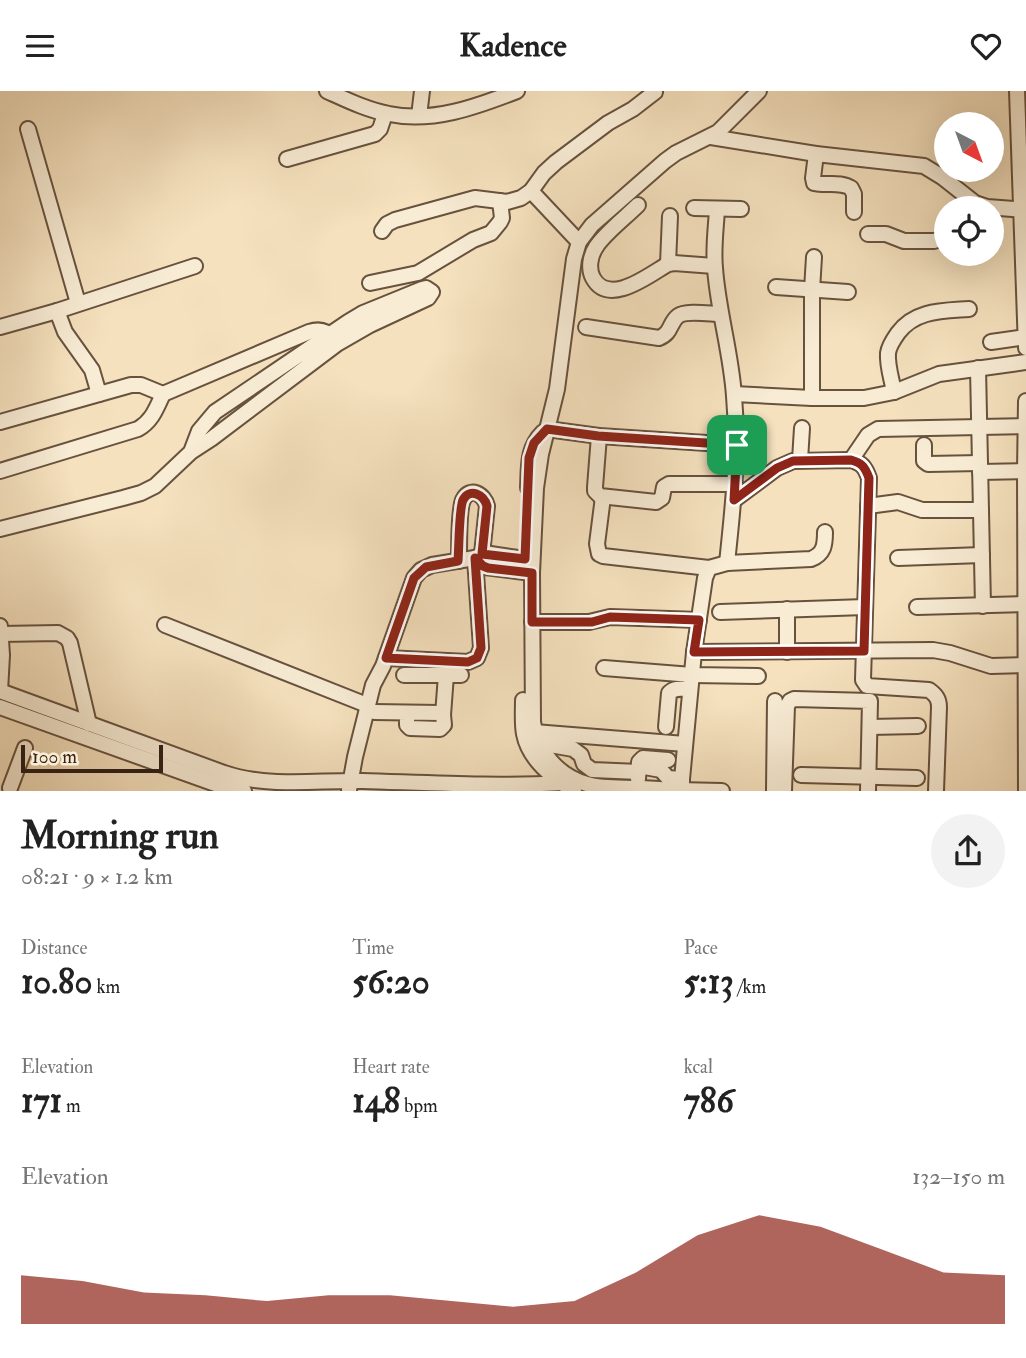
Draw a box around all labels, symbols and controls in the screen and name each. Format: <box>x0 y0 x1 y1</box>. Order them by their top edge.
text: Kadence <box>459 26 567 66</box>
icon: menu <box>21 27 59 65</box>
icon: heart <box>967 27 1005 65</box>
north arrow <box>934 112 1004 182</box>
map controls <box>934 112 1004 266</box>
button: locate <box>934 196 1004 266</box>
pin <box>707 415 767 475</box>
icon: arrive <box>718 426 756 464</box>
scale bar <box>21 742 163 774</box>
text: 100 m <box>32 745 77 769</box>
text: Morning run <box>21 812 219 860</box>
button: share <box>931 814 1005 888</box>
text: 08:21 · 9 × 1.2 km <box>21 862 173 891</box>
text: Distance <box>21 936 87 960</box>
text: Time <box>352 936 394 960</box>
text: Pace <box>684 936 718 960</box>
text: 10.80 <box>21 960 92 1004</box>
text: 56:20 <box>352 960 430 1004</box>
text: 5:13 <box>684 960 734 1004</box>
text: km <box>92 975 120 999</box>
text: /km <box>734 975 766 999</box>
text: Elevation <box>21 1055 93 1079</box>
text: Heart rate <box>352 1055 430 1079</box>
text: kcal <box>684 1055 713 1079</box>
text: 171 <box>21 1079 62 1123</box>
text: 148 <box>352 1079 400 1123</box>
text: 786 <box>684 1079 734 1123</box>
text: m <box>62 1094 81 1118</box>
text: bpm <box>400 1094 438 1118</box>
text: Elevation <box>21 1162 109 1191</box>
text: 132–150 m <box>912 1162 1005 1191</box>

